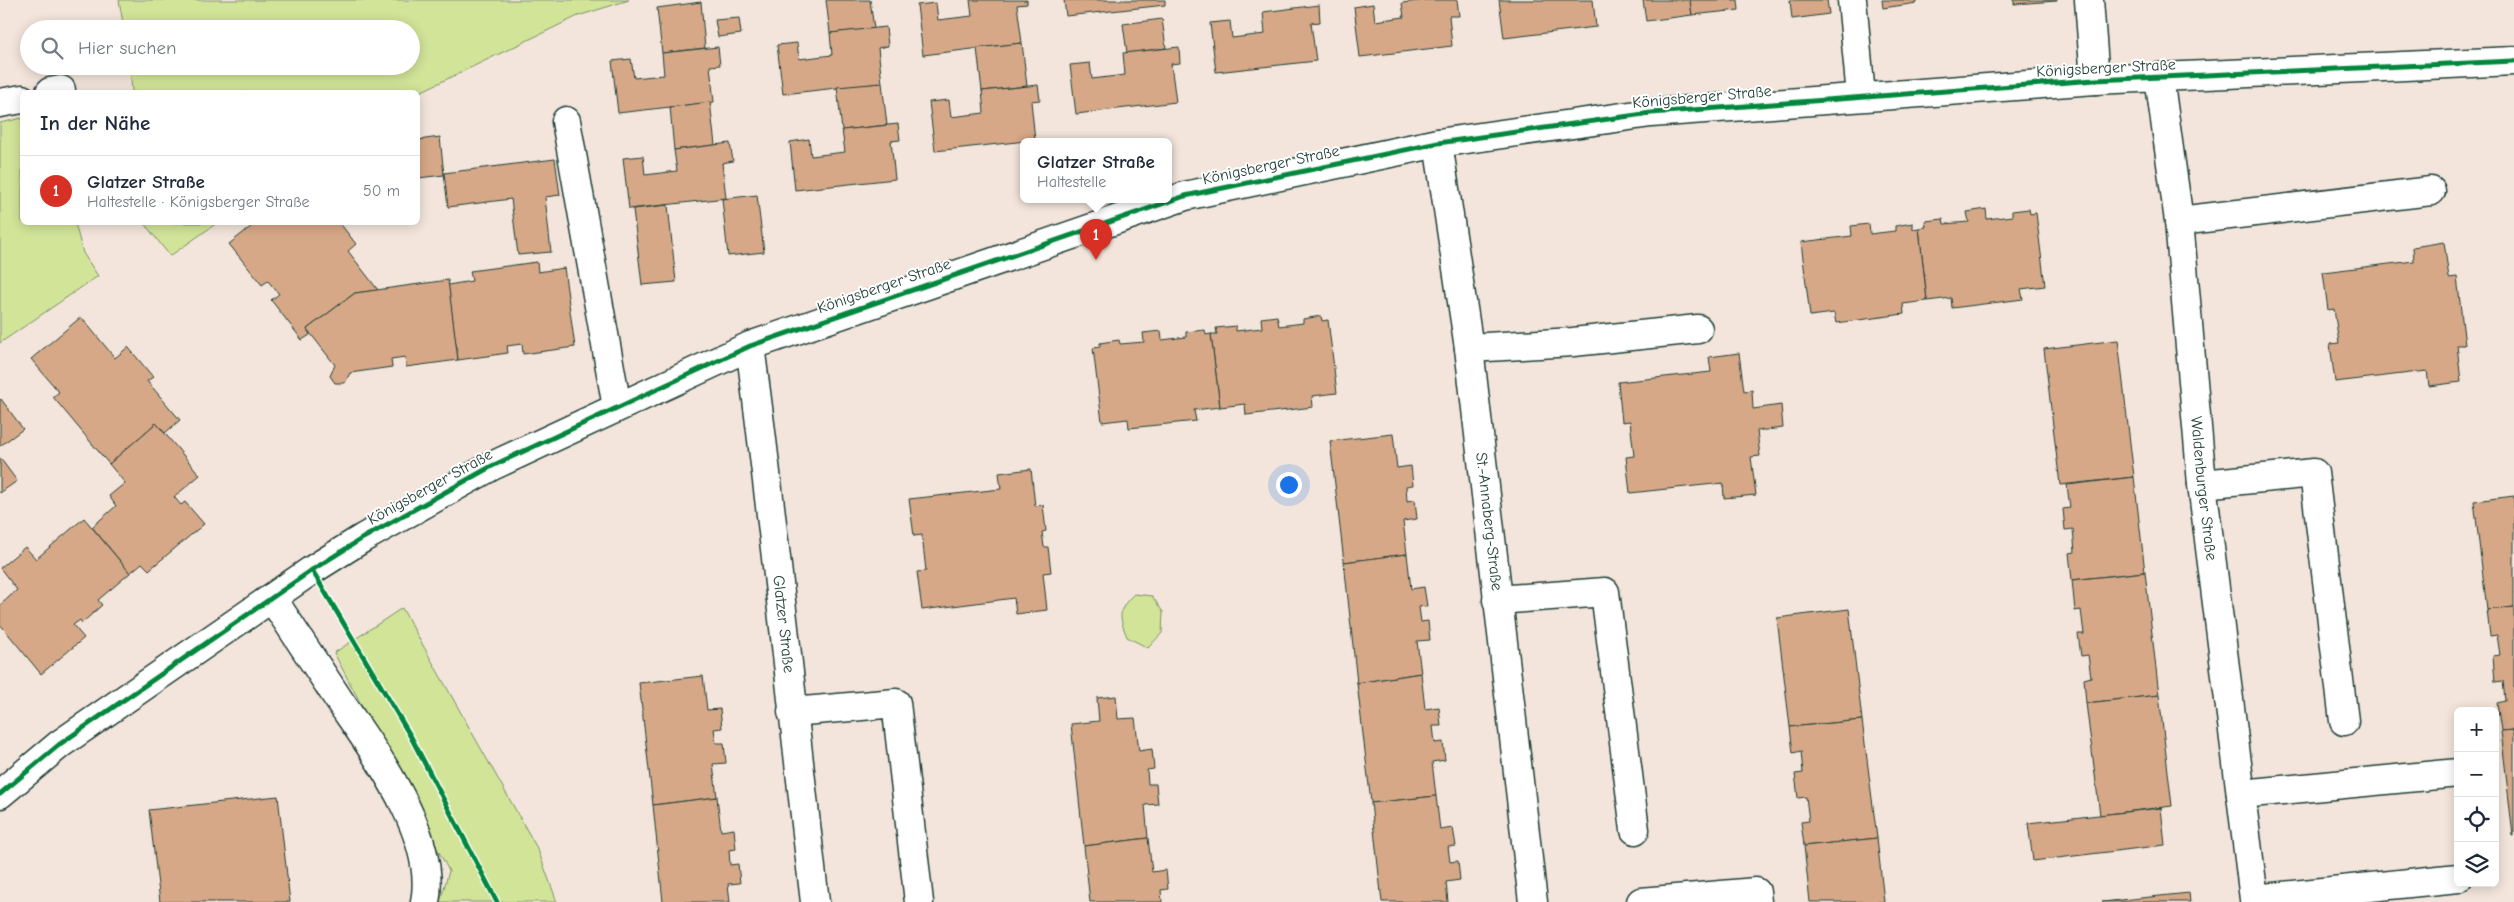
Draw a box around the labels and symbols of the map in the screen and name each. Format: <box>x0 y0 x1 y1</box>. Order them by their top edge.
street label: Königsberger Straße <box>2036 55 2176 81</box>
street label: Königsberger Straße <box>1632 82 1772 112</box>
street label: Königsberger Straße <box>1201 142 1341 188</box>
pin: 1 <box>1080 219 1112 260</box>
street label: Königsberger Straße <box>815 255 953 317</box>
street label: Waldenburger Straße <box>2187 416 2221 562</box>
street label: Königsberger Straße <box>364 445 496 529</box>
street label: St.-Annaberg-Straße <box>1472 451 1506 592</box>
your location <box>1276 472 1302 498</box>
street label: Glatzer Straße <box>769 574 798 674</box>

